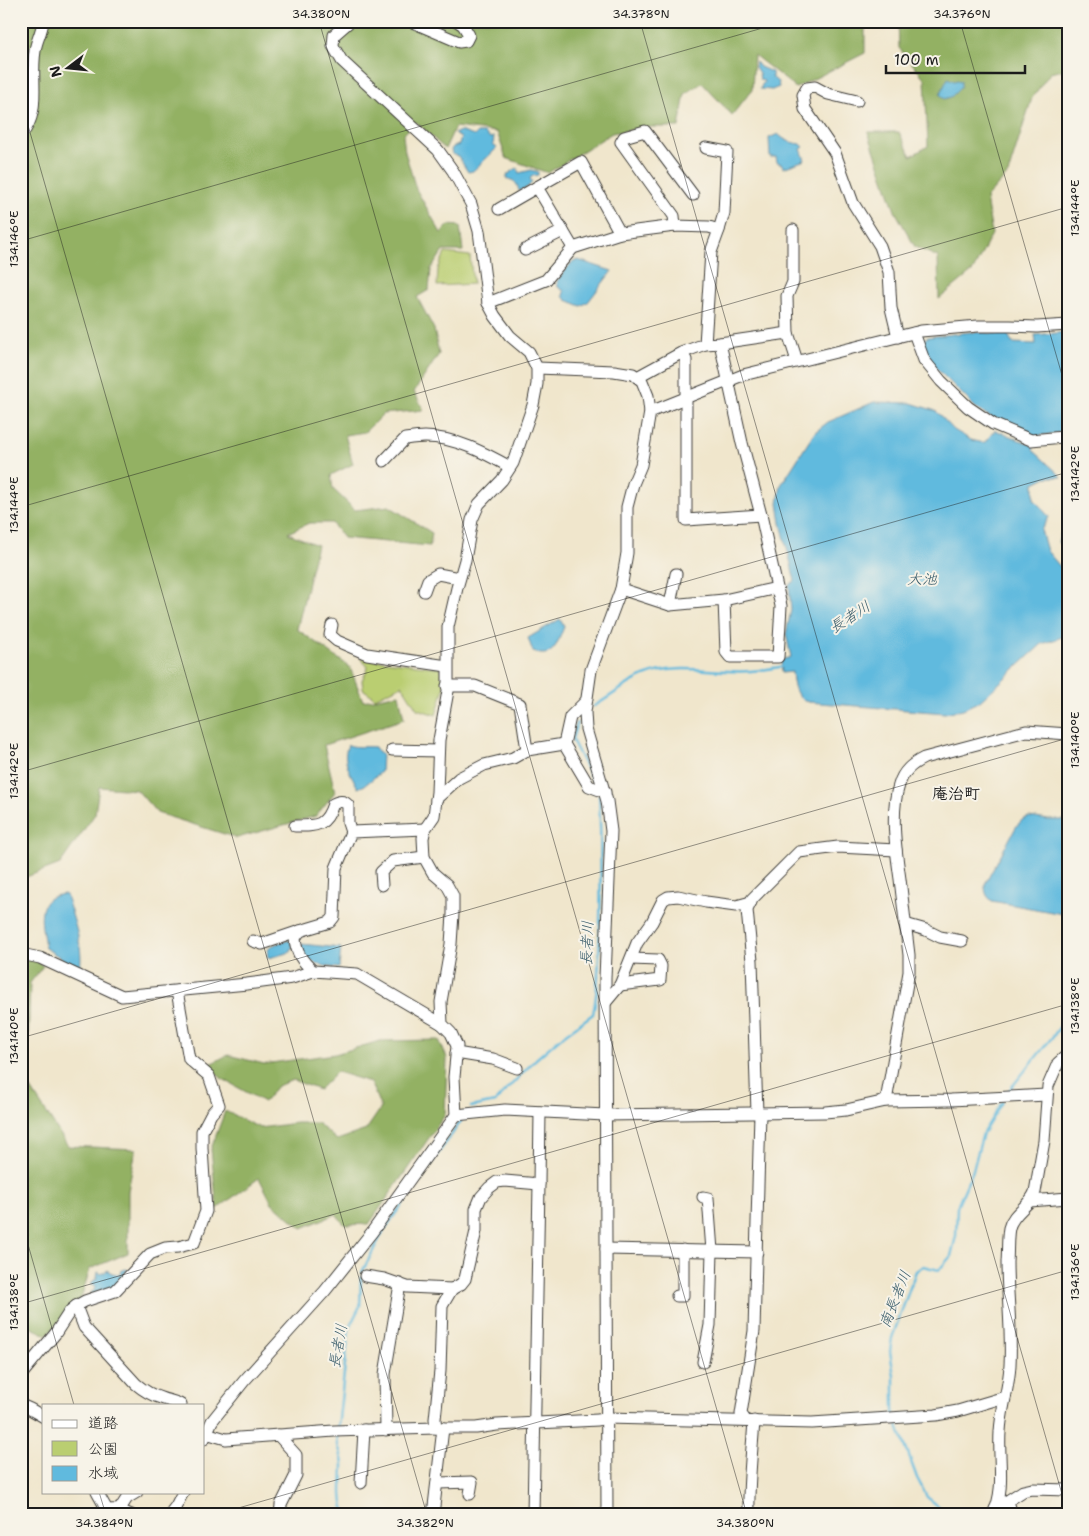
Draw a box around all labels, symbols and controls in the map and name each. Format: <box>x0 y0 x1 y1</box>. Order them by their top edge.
text: 34.380°N <box>292 6 350 22</box>
text: 34.378°N <box>612 6 670 22</box>
text: 34.376°N <box>933 6 991 22</box>
north arrow <box>42 42 92 92</box>
scale bar <box>886 42 1025 74</box>
text: 100 m <box>894 50 939 70</box>
text: N <box>45 64 66 79</box>
text: 134.144°E <box>1067 180 1083 237</box>
text: 134.146°E <box>6 210 22 268</box>
text: 134.142°E <box>1067 446 1083 502</box>
text: 134.144°E <box>6 477 22 534</box>
water label: 大池 <box>907 569 938 589</box>
water label: 長者川 <box>826 596 874 638</box>
text: 134.140°E <box>1067 711 1083 769</box>
text: 134.142°E <box>6 743 22 799</box>
district label: 庵治町 <box>932 783 980 804</box>
water label: 長者川 <box>576 920 598 966</box>
text: 134.138°E <box>1067 978 1083 1034</box>
text: 134.140°E <box>6 1007 22 1065</box>
text: 134.136°E <box>1067 1244 1083 1300</box>
water label: 南長者川 <box>874 1267 916 1331</box>
text: 134.138°E <box>6 1274 22 1330</box>
water label: 長者川 <box>324 1322 352 1370</box>
legend <box>42 1404 205 1494</box>
text: 道路 <box>88 1413 118 1433</box>
text: 公園 <box>88 1439 118 1459</box>
text: 水域 <box>88 1463 118 1483</box>
text: 34.384°N <box>75 1515 133 1531</box>
text: 34.382°N <box>396 1515 454 1531</box>
text: 34.380°N <box>716 1515 774 1531</box>

